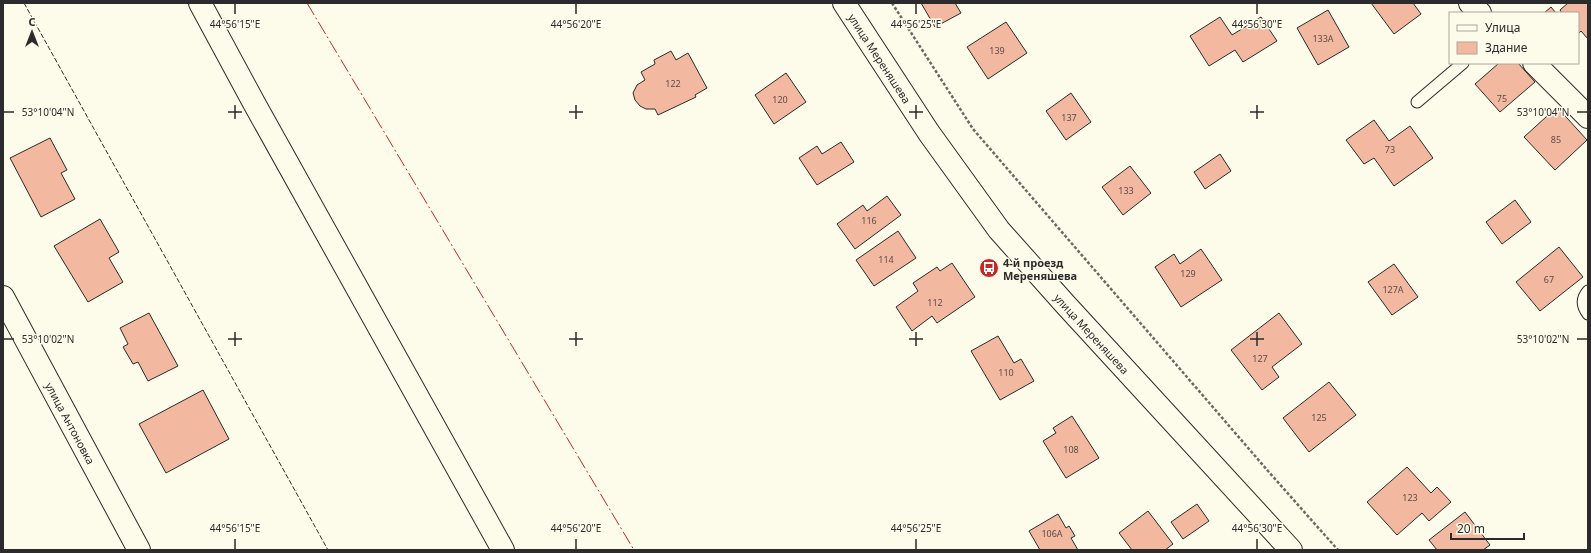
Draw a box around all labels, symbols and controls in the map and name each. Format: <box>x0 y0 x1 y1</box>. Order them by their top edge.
street label: улица Мереняшева <box>845 10 915 106</box>
north arrow <box>12 12 52 52</box>
legend <box>1449 12 1579 64</box>
text: С <box>28 14 36 29</box>
text: 44°56'15"E <box>210 17 260 31</box>
text: 44°56'20"E <box>551 17 601 31</box>
text: 44°56'25"E <box>891 17 941 31</box>
text: 44°56'30"E <box>1232 17 1282 31</box>
text: Улица <box>1485 19 1520 36</box>
house number: 133А <box>1312 32 1334 45</box>
text: Здание <box>1485 39 1528 56</box>
house number: 139 <box>989 44 1005 57</box>
house number: 122 <box>665 77 681 90</box>
house number: 75 <box>1497 92 1507 105</box>
house number: 120 <box>772 93 788 106</box>
text: 53°10'04"N <box>22 105 74 119</box>
text: 53°10'04"N <box>1517 105 1569 119</box>
house number: 137 <box>1061 111 1077 124</box>
house number: 85 <box>1551 133 1561 146</box>
house number: 73 <box>1385 143 1395 156</box>
house number: 133 <box>1118 184 1134 197</box>
house number: 116 <box>861 214 877 227</box>
house number: 114 <box>878 253 894 266</box>
place label: 4-й проезд Мереняшева <box>1003 255 1077 283</box>
bus stop icon: 4-й проезд Мереняшева <box>978 257 1000 279</box>
house number: 129 <box>1180 267 1196 280</box>
house number: 67 <box>1544 273 1554 286</box>
house number: 127А <box>1382 283 1404 296</box>
street label: улица Мереняшева <box>1051 290 1133 377</box>
house number: 112 <box>927 296 943 309</box>
text: 53°10'02"N <box>22 332 74 346</box>
text: 53°10'02"N <box>1517 332 1569 346</box>
house number: 127 <box>1252 352 1268 365</box>
house number: 110 <box>998 366 1014 379</box>
street label: улица Антоновка <box>43 379 99 466</box>
house number: 125 <box>1311 411 1327 424</box>
house number: 108 <box>1063 443 1079 456</box>
house number: 123 <box>1402 491 1418 504</box>
scale bar <box>1451 515 1524 541</box>
text: 20 m <box>1457 520 1485 537</box>
text: 44°56'15"E <box>210 521 260 535</box>
text: 44°56'20"E <box>551 521 601 535</box>
text: 44°56'25"E <box>891 521 941 535</box>
text: 44°56'30"E <box>1232 521 1282 535</box>
house number: 106А <box>1041 527 1063 540</box>

